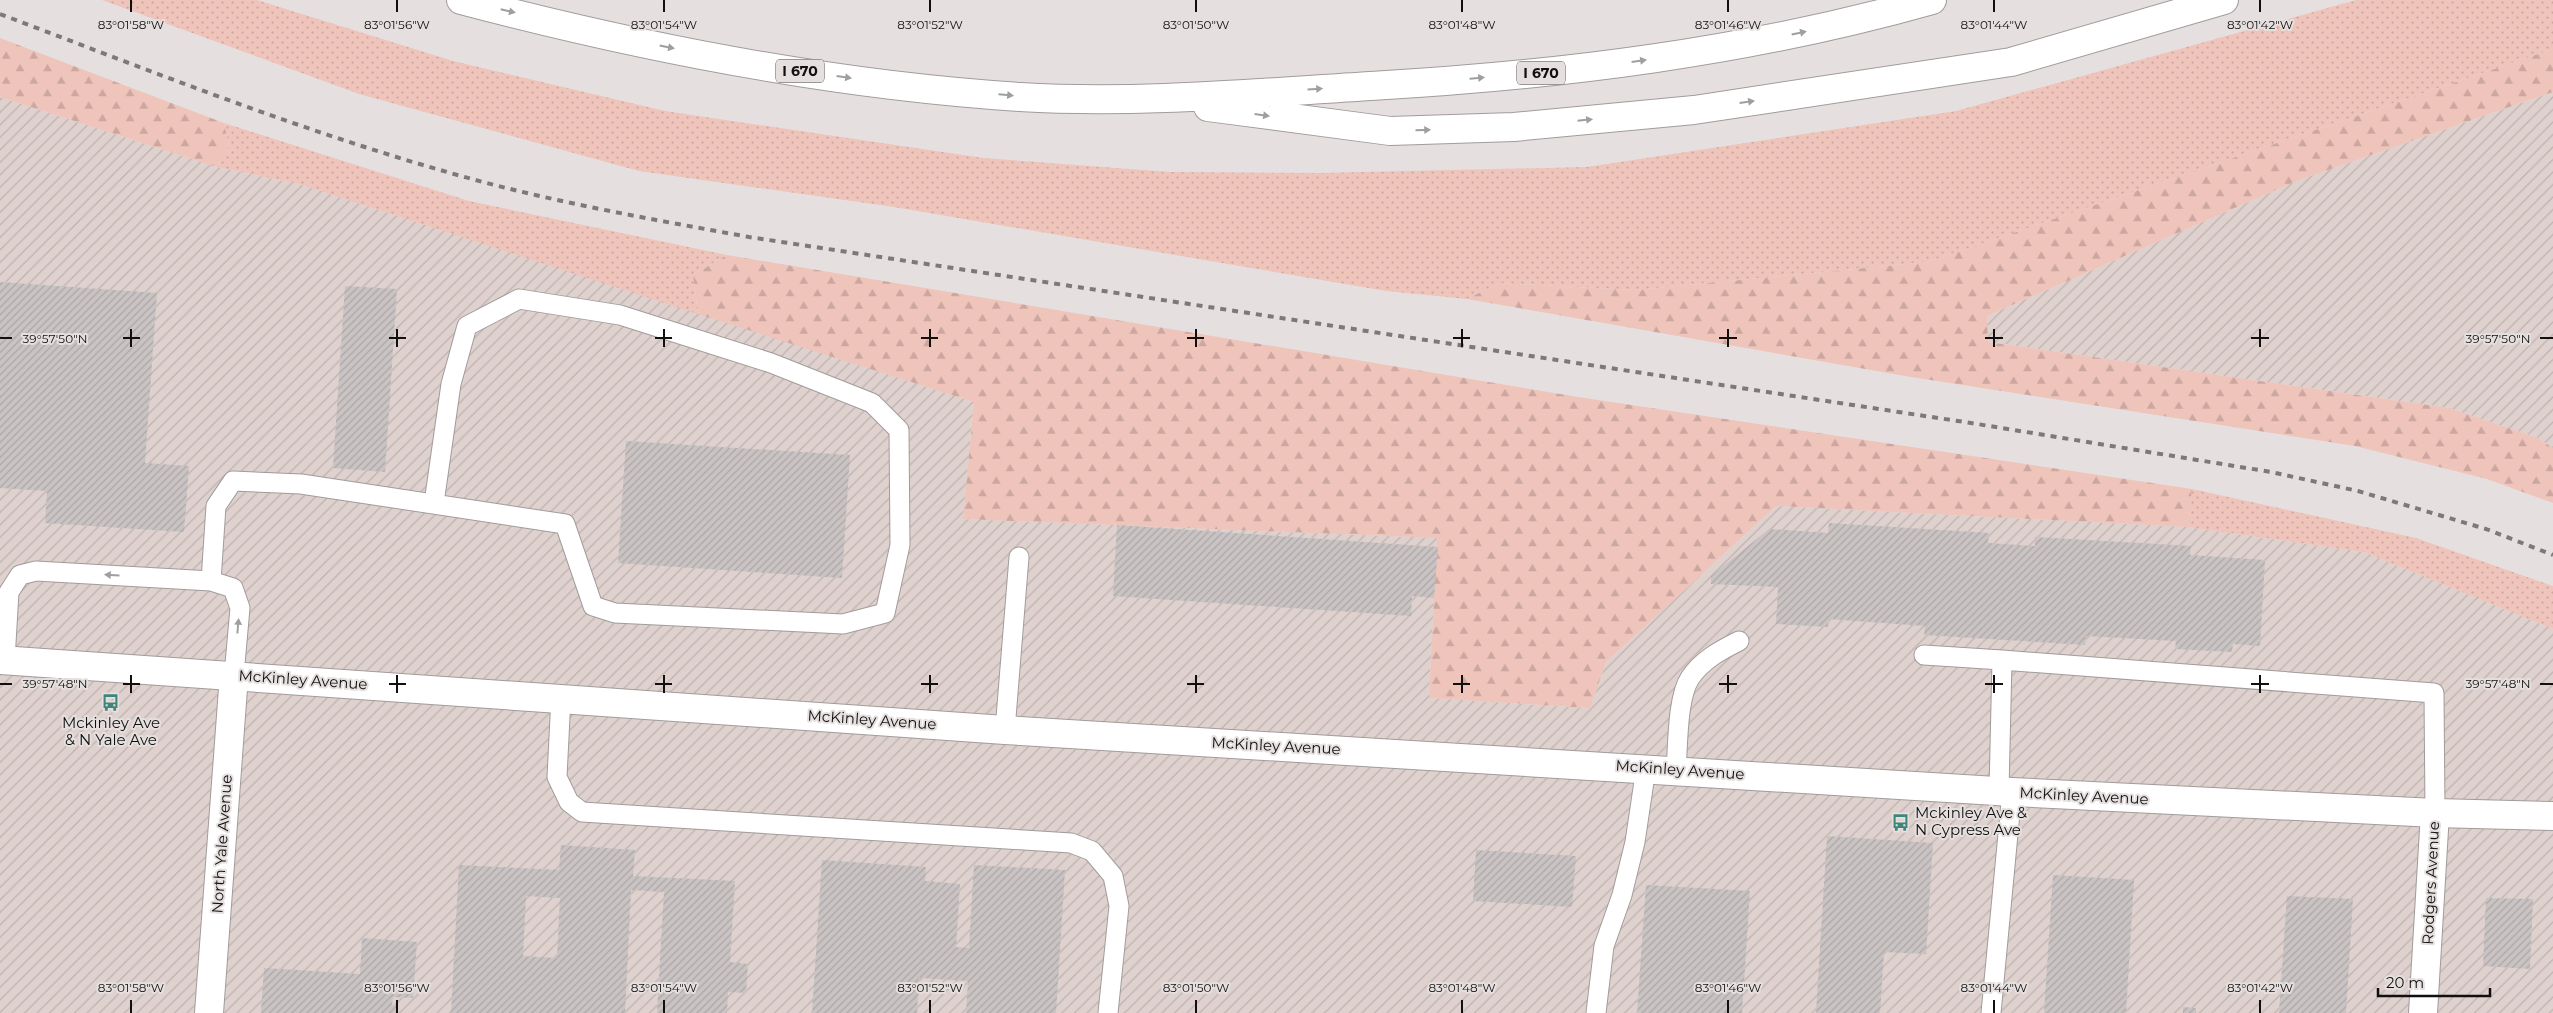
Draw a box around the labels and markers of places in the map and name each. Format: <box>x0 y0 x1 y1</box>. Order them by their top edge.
bus stop icon: Mckinley Ave & N Yale Ave <box>101 692 121 712</box>
place label: Mckinley Ave & N Yale Ave <box>62 713 160 749</box>
place label: Mckinley Ave & N Cypress Ave <box>1915 803 2027 839</box>
bus stop icon: Mckinley Ave & N Cypress Ave <box>1891 812 1911 832</box>

